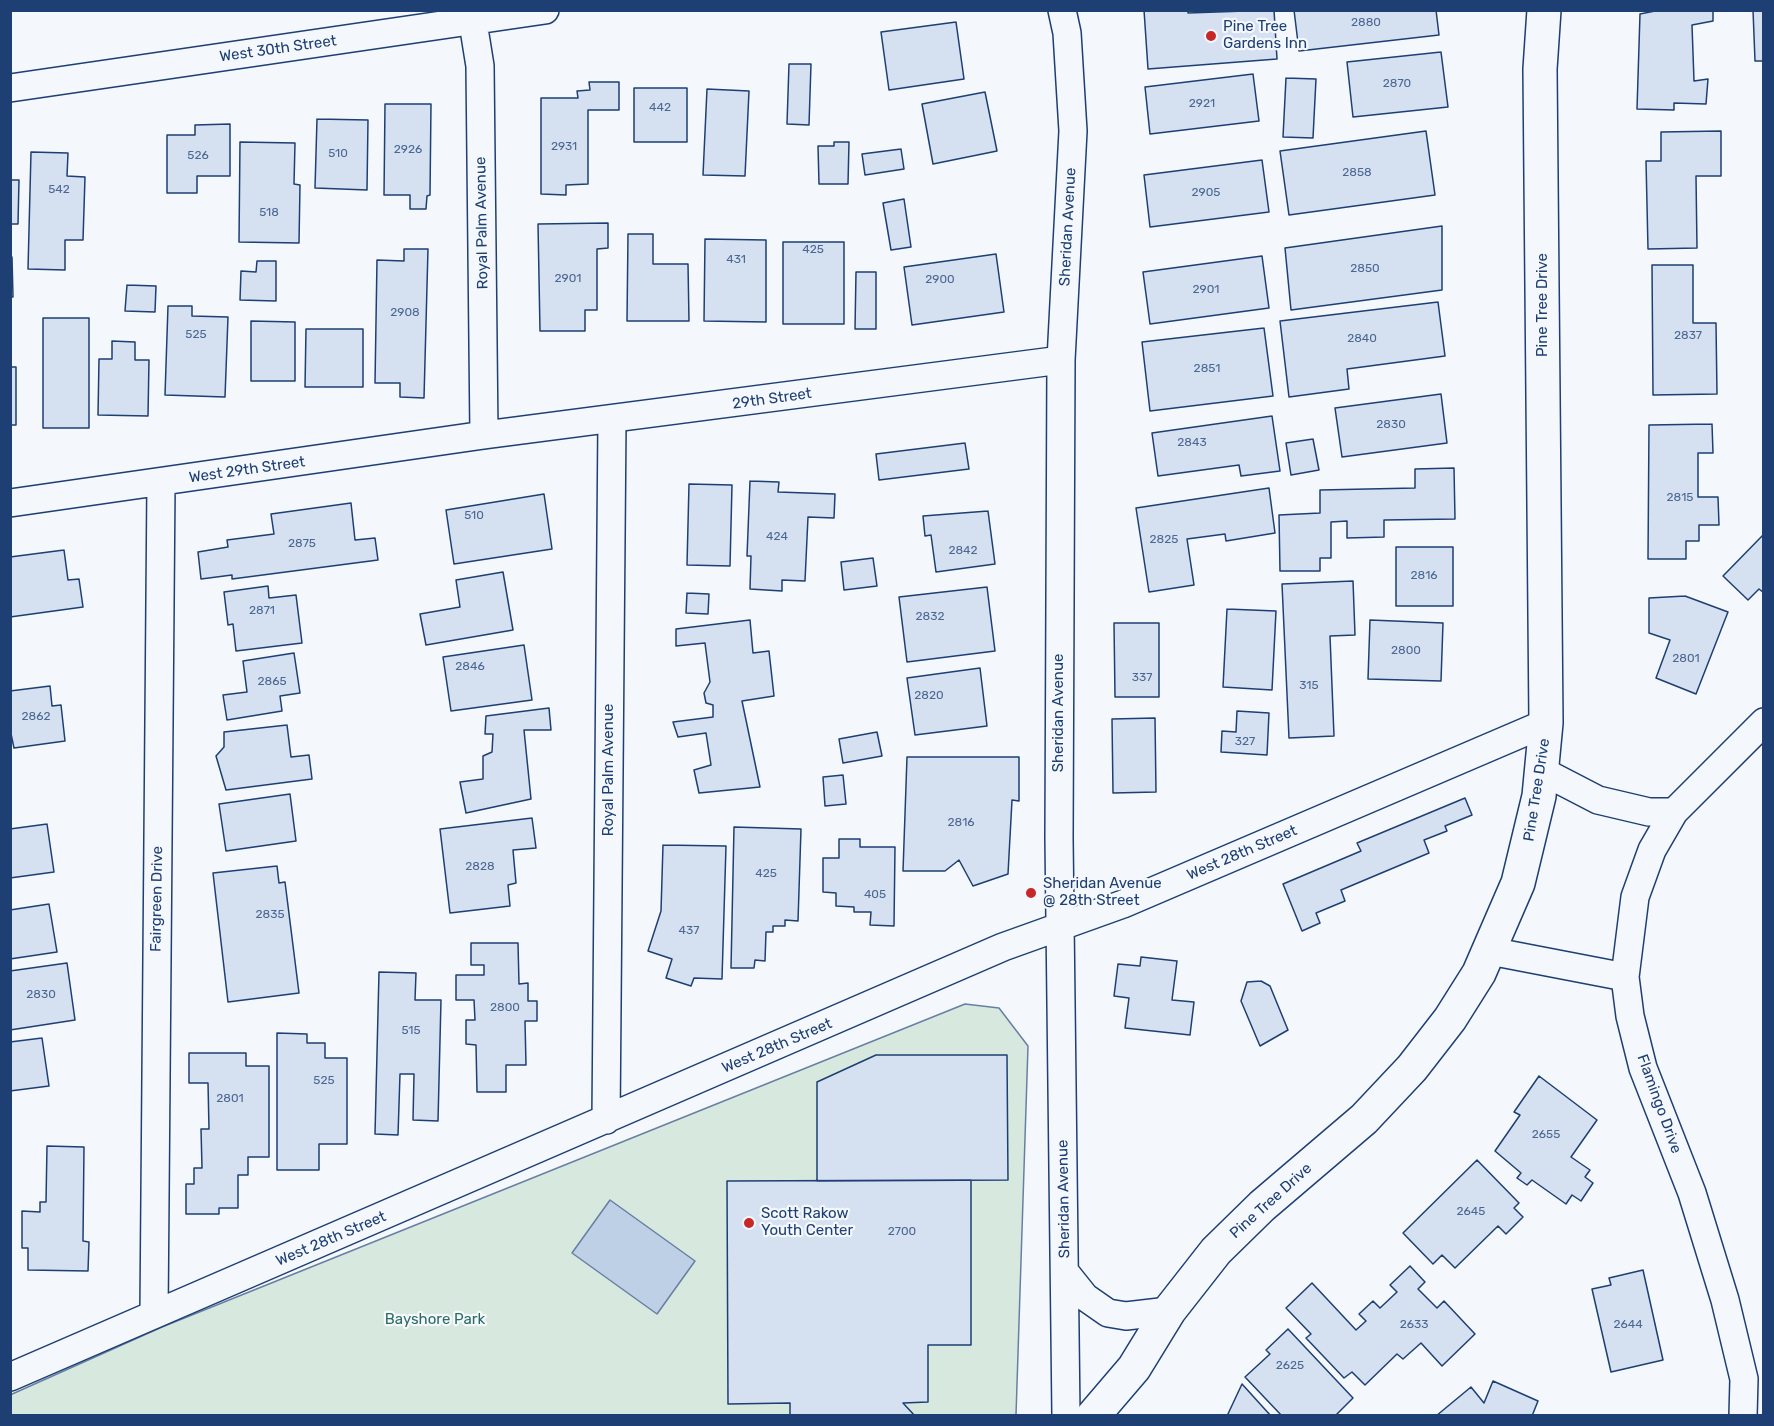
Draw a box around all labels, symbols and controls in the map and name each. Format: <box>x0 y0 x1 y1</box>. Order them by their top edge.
house number: 2880 <box>1351 16 1381 30</box>
place label: Pine Tree Gardens Inn <box>1223 18 1307 53</box>
marker: Pine Tree Gardens Inn <box>1204 29 1218 43</box>
street label: West 30th Street <box>218 32 338 66</box>
house number: 2870 <box>1383 77 1411 91</box>
house number: 2921 <box>1189 97 1215 111</box>
house number: 442 <box>649 101 671 115</box>
house number: 2931 <box>551 140 577 154</box>
house number: 2926 <box>394 143 422 157</box>
house number: 510 <box>328 147 348 161</box>
house number: 526 <box>187 149 209 163</box>
street label: Royal Palm Avenue <box>472 157 492 289</box>
house number: 2858 <box>1342 166 1372 180</box>
street label: Sheridan Avenue <box>1056 167 1080 287</box>
house number: 542 <box>48 183 70 197</box>
house number: 2905 <box>1192 186 1220 200</box>
house number: 518 <box>259 206 279 220</box>
house number: 425 <box>802 243 824 257</box>
house number: 431 <box>726 253 746 267</box>
street label: Pine Tree Drive <box>1534 253 1552 357</box>
house number: 2850 <box>1350 262 1380 276</box>
house number: 2901 <box>555 272 581 286</box>
house number: 2900 <box>925 273 955 287</box>
house number: 2901 <box>1193 283 1219 297</box>
house number: 2908 <box>390 306 420 320</box>
house number: 525 <box>185 328 207 342</box>
house number: 2837 <box>1674 329 1702 343</box>
house number: 2840 <box>1347 332 1377 346</box>
house number: 2851 <box>1194 362 1220 376</box>
street label: 29th Street <box>731 385 813 413</box>
house number: 2830 <box>1376 418 1406 432</box>
house number: 2843 <box>1177 436 1207 450</box>
street label: West 29th Street <box>188 453 306 487</box>
house number: 2815 <box>1667 491 1693 505</box>
house number: 510 <box>464 509 484 523</box>
house number: 424 <box>766 530 788 544</box>
house number: 2825 <box>1150 533 1178 547</box>
house number: 2875 <box>288 537 316 551</box>
house number: 2842 <box>948 544 978 558</box>
house number: 2816 <box>1410 569 1438 583</box>
house number: 2871 <box>249 604 275 618</box>
house number: 2832 <box>916 610 944 624</box>
house number: 2800 <box>1391 644 1421 658</box>
house number: 2801 <box>1672 652 1700 666</box>
street label: Sheridan Avenue <box>1050 654 1068 772</box>
house number: 2846 <box>455 660 485 674</box>
house number: 337 <box>1132 671 1152 685</box>
house number: 2865 <box>257 675 287 689</box>
house number: 315 <box>1299 679 1319 693</box>
house number: 2820 <box>914 689 944 703</box>
street label: Royal Palm Avenue <box>600 704 618 836</box>
house number: 2862 <box>22 710 50 724</box>
house number: 327 <box>1235 735 1255 749</box>
street label: Pine Tree Drive <box>1520 737 1554 843</box>
house number: 2816 <box>947 816 975 830</box>
street label: West 28th Street <box>1184 822 1300 884</box>
street label: Fairgreen Drive <box>147 846 167 952</box>
house number: 2828 <box>465 860 495 874</box>
house number: 425 <box>755 867 777 881</box>
place label: Sheridan Avenue @ 28th Street <box>1043 875 1162 910</box>
marker: Sheridan Avenue @ 28th Street <box>1024 886 1038 900</box>
house number: 405 <box>864 888 886 902</box>
house number: 2835 <box>255 908 285 922</box>
house number: 437 <box>679 924 699 938</box>
house number: 2830 <box>26 988 56 1002</box>
house number: 2800 <box>490 1001 520 1015</box>
street label: West 28th Street <box>719 1015 835 1077</box>
house number: 515 <box>401 1024 421 1038</box>
street label: Flamingo Drive <box>1633 1052 1685 1156</box>
house number: 525 <box>313 1074 335 1088</box>
house number: 2801 <box>216 1092 244 1106</box>
house number: 2655 <box>1532 1128 1560 1142</box>
street label: Sheridan Avenue <box>1054 1140 1074 1258</box>
street label: Pine Tree Drive <box>1226 1160 1316 1242</box>
place label: Scott Rakow Youth Center <box>761 1205 853 1240</box>
house number: 2645 <box>1457 1205 1485 1219</box>
street label: West 28th Street <box>273 1208 389 1270</box>
marker: Scott Rakow Youth Center <box>742 1216 756 1230</box>
house number: 2700 <box>888 1225 916 1239</box>
park label: Bayshore Park <box>385 1311 485 1329</box>
house number: 2633 <box>1400 1318 1428 1332</box>
house number: 2644 <box>1613 1318 1643 1332</box>
house number: 2625 <box>1276 1359 1304 1373</box>

